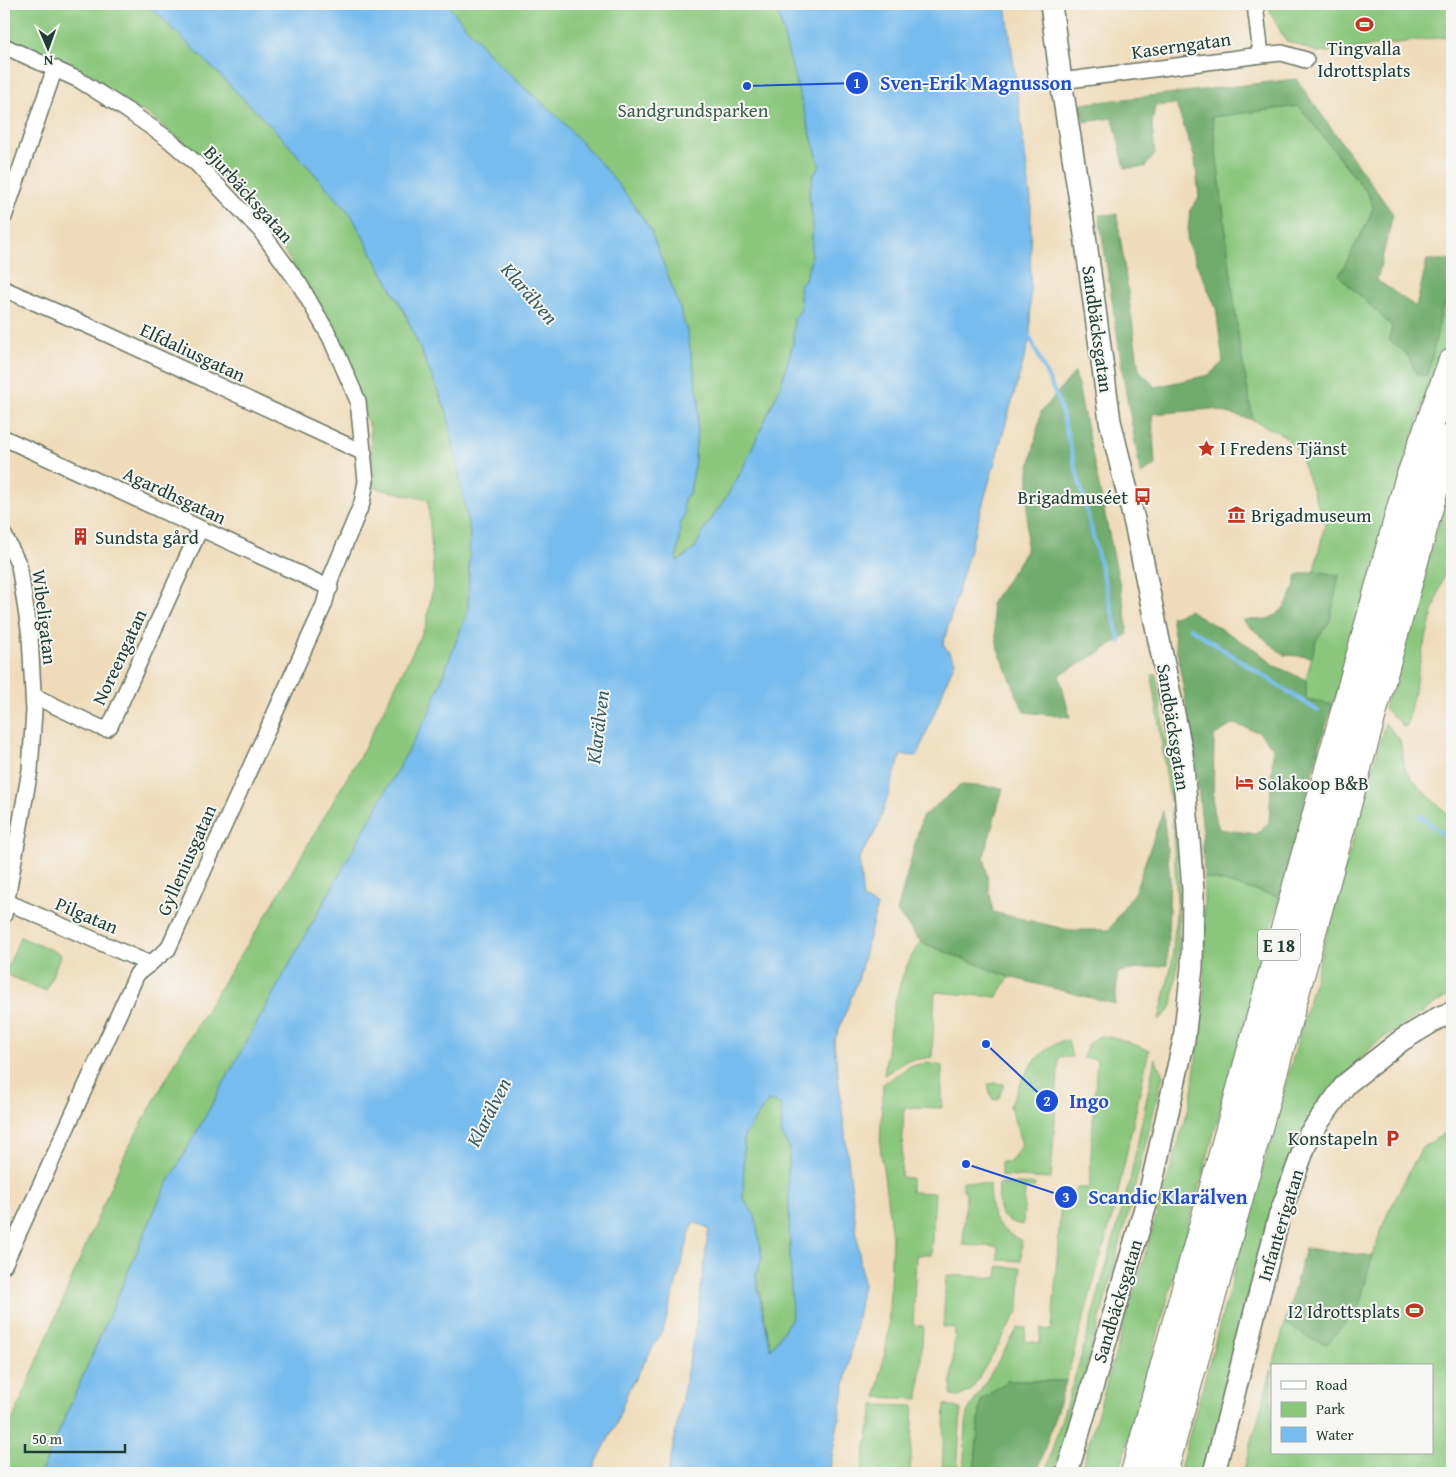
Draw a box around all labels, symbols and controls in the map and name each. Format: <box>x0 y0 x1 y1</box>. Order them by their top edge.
sports icon: Tingvalla Idrottsplats <box>1354 15 1374 35</box>
north arrow <box>22 22 72 72</box>
street label: Kaserngatan <box>1130 24 1233 66</box>
place label: Tingvalla Idrottsplats <box>1318 34 1411 84</box>
text: N <box>43 51 53 71</box>
callout: Sven-Erik Magnusson <box>845 65 1082 100</box>
text: Sven-Erik Magnusson <box>880 68 1072 97</box>
text: 1 <box>853 72 861 93</box>
park label: Sandgrundsparken <box>618 96 769 124</box>
street label: Bjurbäcksgatan <box>197 139 301 249</box>
water label: Klarälven <box>494 255 565 330</box>
street label: Sandbäcksgatan <box>1075 264 1121 395</box>
street label: Elfdaliusgatan <box>136 315 251 389</box>
place label: I Fredens Tjänst <box>1220 434 1347 462</box>
place icon: I Fredens Tjänst <box>1196 438 1216 458</box>
street label: Agardhsgatan <box>119 459 231 531</box>
place label: Brigadmuséet <box>1018 483 1128 511</box>
bus stop icon: Brigadmuséet <box>1132 487 1152 507</box>
place label: Brigadmuseum <box>1251 501 1372 529</box>
museum icon: Brigadmuseum <box>1227 505 1247 525</box>
place label: Sundsta gård <box>95 523 200 551</box>
building icon: Sundsta gård <box>71 527 91 547</box>
street label: Wibeligatan <box>25 568 65 667</box>
street label: Noreengatan <box>85 604 154 710</box>
street label: Sandbäcksgatan <box>1150 662 1198 793</box>
water label: Klarälven <box>578 689 616 766</box>
place label: Solakoop B&B <box>1258 769 1369 797</box>
hotel icon: Solakoop B&B <box>1234 773 1254 793</box>
street label: Gylleniusgatan <box>149 800 223 920</box>
street label: Pilgatan <box>51 889 123 941</box>
road number: E 18 <box>1258 930 1300 960</box>
water label: Klarälven <box>458 1072 518 1152</box>
callout: Ingo <box>1034 1083 1119 1118</box>
text: Ingo <box>1069 1086 1109 1115</box>
text: 2 <box>1043 1090 1051 1111</box>
place label: Konstapeln <box>1288 1124 1378 1152</box>
parking icon: Konstapeln <box>1382 1128 1402 1148</box>
street label: Infanterigatan <box>1250 1165 1310 1284</box>
callout: Scandic Klarälven <box>1054 1179 1258 1214</box>
text: Scandic Klarälven <box>1088 1182 1248 1211</box>
text: 3 <box>1062 1186 1070 1207</box>
street label: Sandbäcksgatan <box>1085 1235 1149 1366</box>
place label: I2 Idrottsplats <box>1288 1297 1400 1325</box>
sports icon: I2 Idrottsplats <box>1404 1301 1424 1321</box>
legend <box>1271 1364 1434 1454</box>
text: Road <box>1316 1374 1347 1395</box>
text: Park <box>1316 1398 1345 1419</box>
scale bar <box>25 1422 125 1454</box>
text: Water <box>1316 1424 1354 1445</box>
text: 50 m <box>32 1428 63 1449</box>

